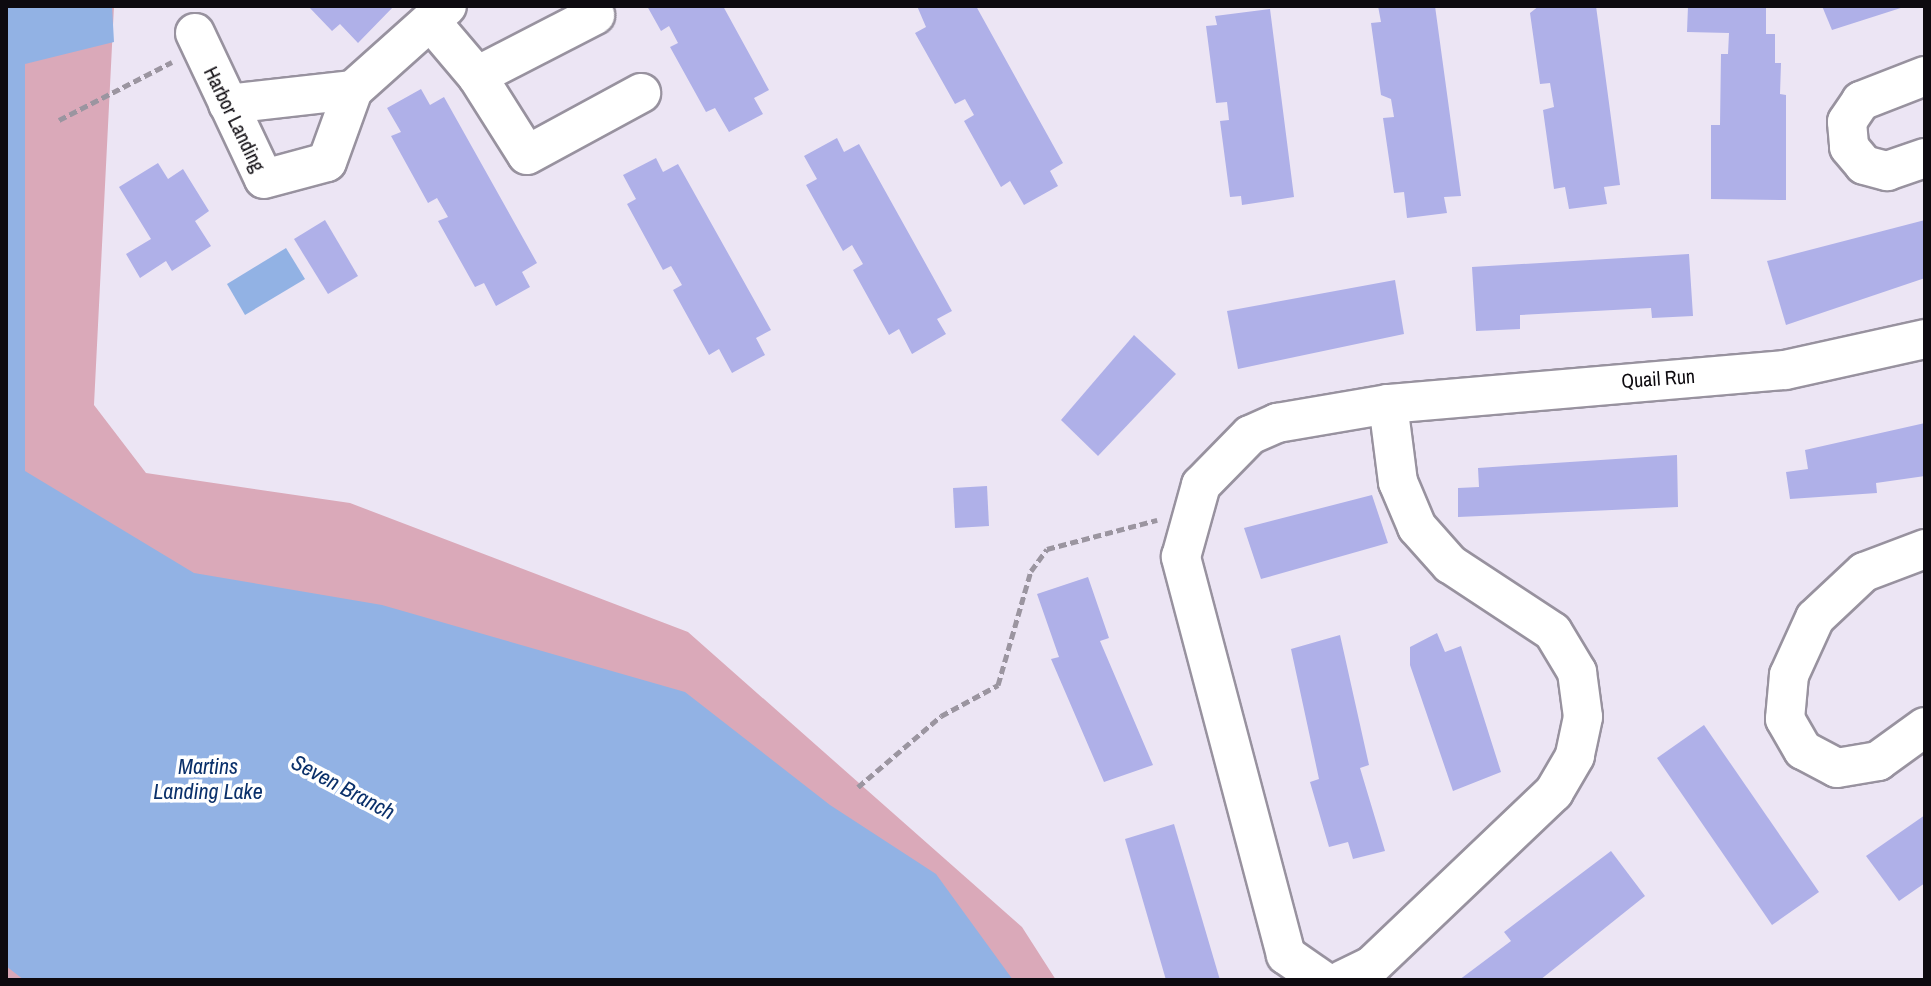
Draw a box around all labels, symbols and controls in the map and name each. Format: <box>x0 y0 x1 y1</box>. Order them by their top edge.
street label: Harbor Landing <box>199 63 271 175</box>
street label: Quail Run <box>1620 363 1696 393</box>
water label: Seven Branch <box>287 749 399 825</box>
water label: Martins Landing Lake <box>153 753 263 804</box>

